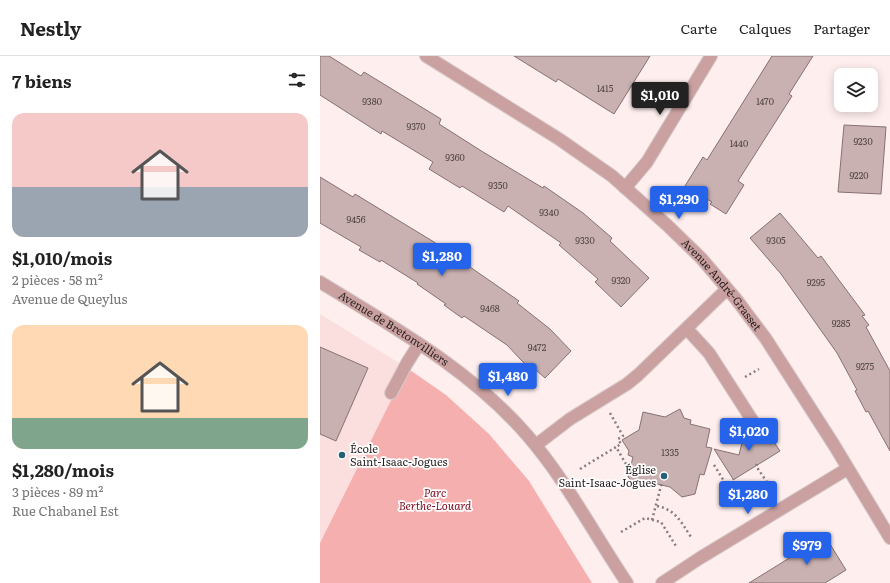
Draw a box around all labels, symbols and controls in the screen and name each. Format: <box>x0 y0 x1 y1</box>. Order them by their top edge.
text: Nestly <box>20 14 81 42</box>
text: Carte <box>680 18 717 38</box>
text: Calques <box>739 18 791 38</box>
text: Partager <box>813 18 870 38</box>
text: 7 biens <box>12 68 71 93</box>
map controls <box>834 68 878 112</box>
button: layers <box>834 68 878 112</box>
icon: filters <box>286 69 308 91</box>
house number: 1415 <box>597 81 614 95</box>
pin: $1,010 <box>627 82 693 116</box>
text: $1,010 <box>641 85 679 104</box>
house number: 9380 <box>362 94 382 108</box>
house number: 1470 <box>756 94 774 108</box>
house number: 9370 <box>406 119 426 133</box>
house number: 9230 <box>853 134 873 148</box>
house number: 1440 <box>730 136 748 150</box>
icon: home <box>124 139 196 211</box>
house number: 9360 <box>445 150 465 164</box>
house number: 9220 <box>850 168 868 182</box>
house number: 9350 <box>488 178 508 192</box>
pin: $1,290 <box>646 186 712 220</box>
text: $1,290 <box>659 189 699 208</box>
house number: 9340 <box>539 205 559 219</box>
house number: 9456 <box>346 212 366 226</box>
house number: 9330 <box>575 233 595 247</box>
house number: 9305 <box>766 233 786 247</box>
street label: Avenue André-Grasset <box>678 234 766 334</box>
pin: $1,280 <box>409 243 475 277</box>
text: $1,010/mois <box>12 245 112 270</box>
text: $1,280 <box>422 246 462 265</box>
text: 2 pièces · 58 m² <box>12 270 103 289</box>
house number: 9320 <box>611 273 631 287</box>
house number: 9295 <box>807 275 826 289</box>
street label: Avenue de Bretonvilliers <box>336 286 453 369</box>
text: Avenue de Queylus <box>12 289 127 308</box>
house number: 9468 <box>480 301 500 315</box>
house number: 9285 <box>832 316 851 330</box>
house number: 9472 <box>528 340 547 354</box>
icon: home <box>124 351 196 423</box>
house number: 9275 <box>856 359 874 373</box>
pin: $1,480 <box>475 363 541 397</box>
text: $1,480 <box>488 366 528 385</box>
pin: $1,020 <box>716 418 782 452</box>
text: $1,020 <box>729 421 769 440</box>
place label: École Saint-Isaac-Jogues <box>350 440 448 469</box>
house number: 1335 <box>661 445 679 459</box>
marker: École Saint-Isaac-Jogues <box>337 450 347 460</box>
text: $1,280/mois <box>12 457 114 482</box>
place label: Église Saint-Isaac-Jogues <box>558 461 656 490</box>
marker: Église Saint-Isaac-Jogues <box>659 471 669 481</box>
pin: $1,280 <box>715 481 781 515</box>
text: 3 pièces · 89 m² <box>12 482 103 501</box>
park label: Parc Berthe-Louard <box>399 484 472 513</box>
text: $1,280 <box>728 484 768 503</box>
text: Rue Chabanel Est <box>12 501 119 520</box>
pin: $979 <box>783 532 831 566</box>
text: $979 <box>792 535 822 554</box>

